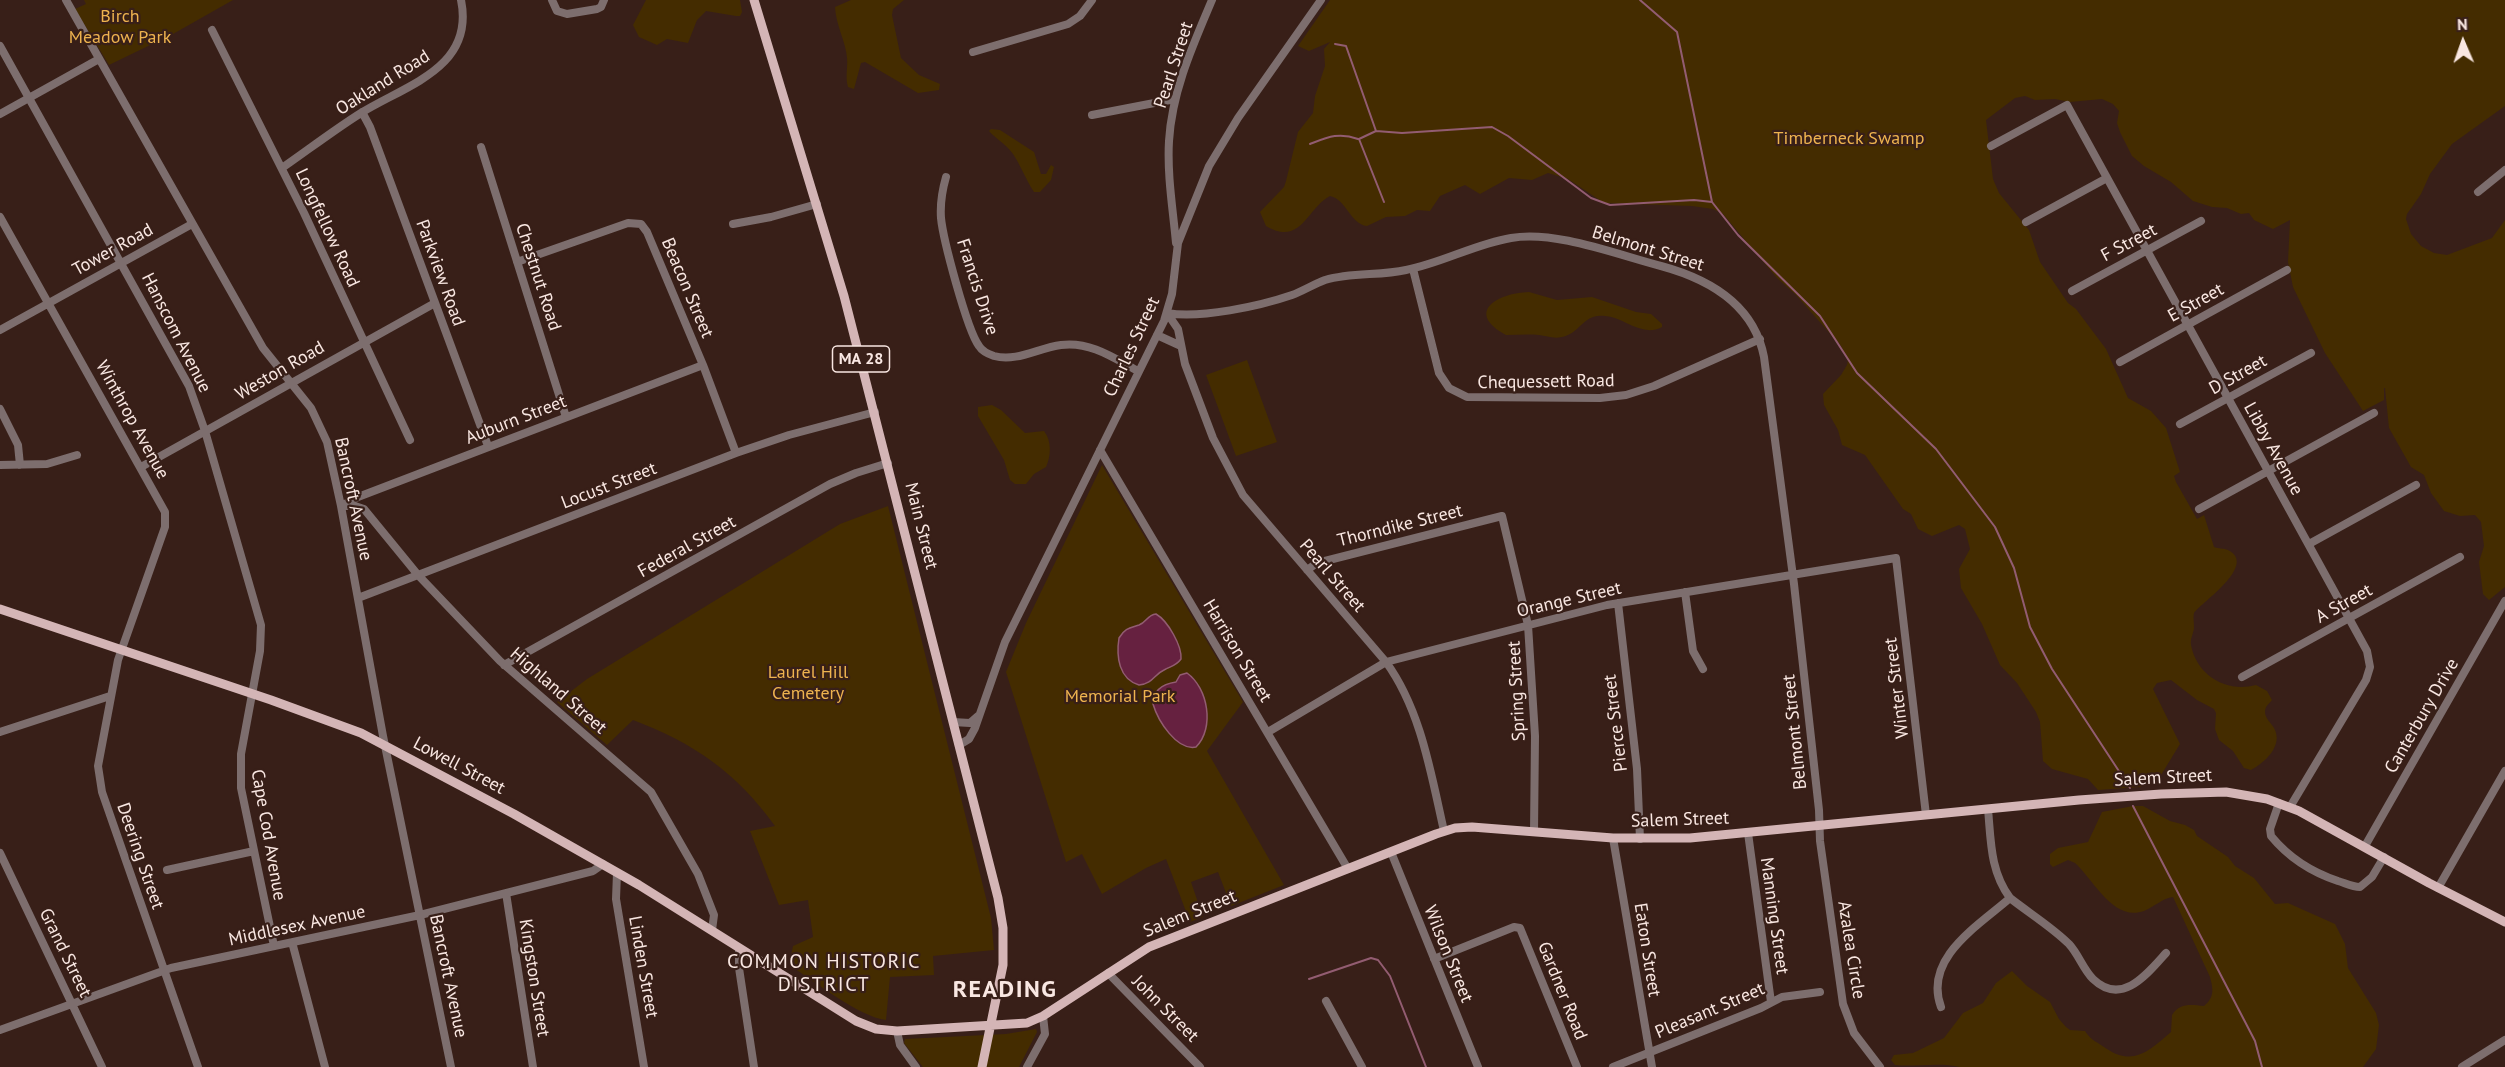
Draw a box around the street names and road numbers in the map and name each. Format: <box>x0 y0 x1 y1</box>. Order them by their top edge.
street label: Pearl Street <box>1150 19 1198 111</box>
street label: Oakland Road <box>332 46 434 120</box>
street label: Longfellow Road <box>290 165 364 291</box>
street label: Parkview Road <box>411 217 469 329</box>
street label: Tower Road <box>69 219 157 281</box>
street label: F Street <box>2097 219 2161 267</box>
street label: Chestnut Road <box>510 221 566 333</box>
street label: Belmont Street <box>1589 222 1707 276</box>
street label: Beacon Street <box>656 235 718 341</box>
street label: Francis Drive <box>951 236 1003 338</box>
street label: Hanscom Avenue <box>137 270 215 396</box>
street label: E Street <box>2164 279 2228 327</box>
street label: Charles Street <box>1099 294 1165 400</box>
street label: Weston Road <box>232 337 328 405</box>
road number: MA 28 <box>832 346 890 372</box>
street label: D Street <box>2205 350 2271 400</box>
street label: Winthrop Avenue <box>91 357 173 483</box>
street label: Chequessett Road <box>1477 370 1615 394</box>
street label: Auburn Street <box>462 391 570 449</box>
street label: Libby Avenue <box>2239 399 2307 499</box>
street label: Bancroft Avenue <box>329 435 377 563</box>
street label: Locust Street <box>558 458 660 514</box>
street label: Main Street <box>900 480 942 572</box>
street label: Thorndike Street <box>1335 500 1465 552</box>
street label: Federal Street <box>634 511 740 583</box>
street label: Pearl Street <box>1294 535 1370 617</box>
street label: Orange Street <box>1515 577 1623 623</box>
street label: A Street <box>2312 580 2376 628</box>
street label: Harrison Street <box>1198 596 1276 706</box>
street label: Winter Street <box>1880 636 1914 740</box>
street label: Spring Street <box>1504 640 1530 742</box>
street label: Highland Street <box>505 643 611 739</box>
street label: Canterbury Drive <box>2380 655 2464 777</box>
street label: Pierce Street <box>1599 673 1633 773</box>
street label: Belmont Street <box>1778 673 1812 791</box>
street label: Lowell Street <box>409 733 509 799</box>
street label: Salem Street <box>2113 765 2213 791</box>
street label: Cape Cod Avenue <box>246 768 290 902</box>
street label: Deering Street <box>112 800 168 912</box>
street label: Salem Street <box>1631 807 1729 833</box>
street label: Manning Street <box>1755 856 1793 976</box>
street label: Salem Street <box>1140 886 1240 942</box>
street label: Azalea Circle <box>1833 899 1869 1001</box>
street label: Middlesex Avenue <box>227 901 367 951</box>
street label: Wilson Street <box>1419 902 1477 1006</box>
street label: Eaton Street <box>1629 902 1665 998</box>
street label: Grand Street <box>34 905 96 1001</box>
street label: Bancroft Avenue <box>424 912 472 1040</box>
street label: Linden Street <box>623 914 663 1020</box>
street label: Kingston Street <box>514 918 554 1038</box>
street label: Gardner Road <box>1533 939 1591 1043</box>
street label: John Street <box>1127 971 1203 1047</box>
street label: Pleasant Street <box>1652 978 1768 1044</box>

